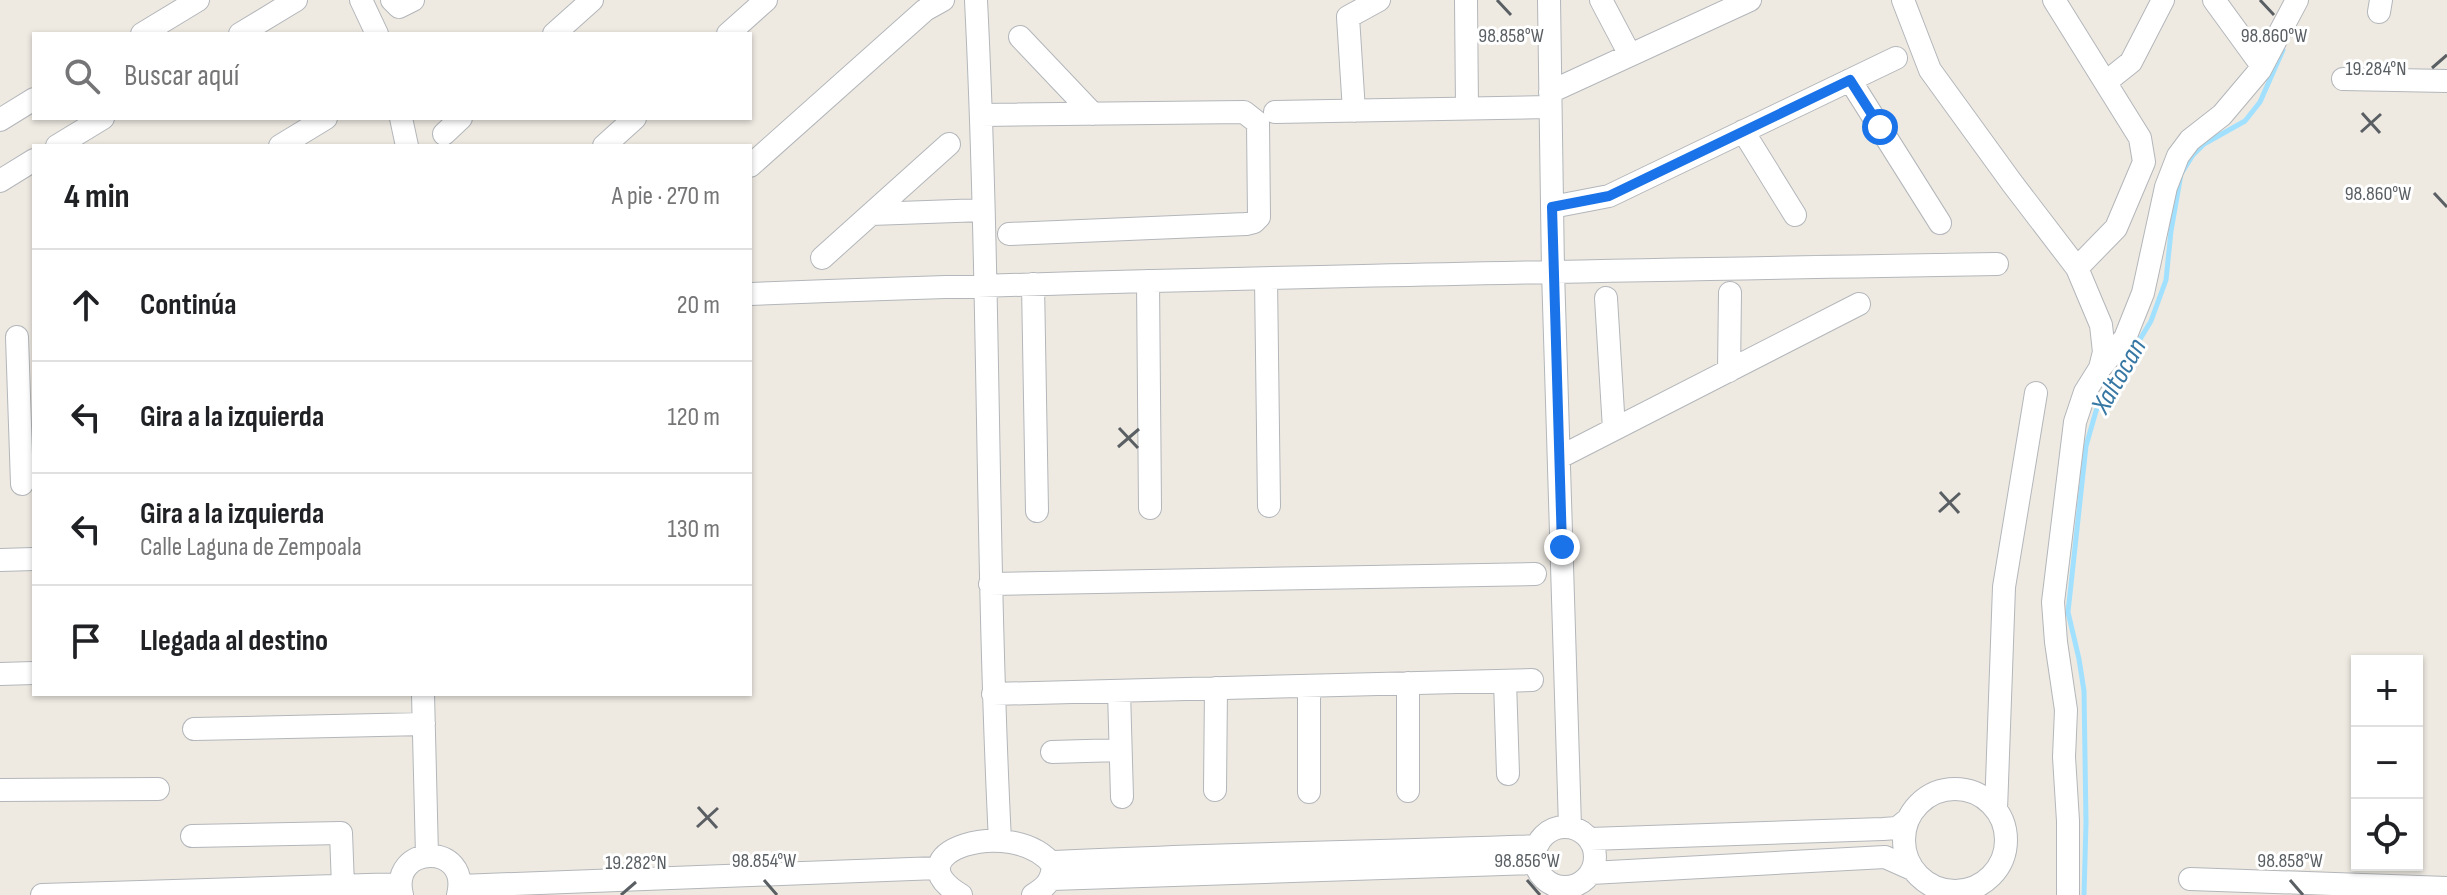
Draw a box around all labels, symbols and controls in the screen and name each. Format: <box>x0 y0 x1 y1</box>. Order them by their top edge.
text: 98.858°W <box>1478 24 1544 48</box>
text: 98.860°W <box>2241 24 2307 48</box>
search box <box>32 32 752 120</box>
icon: search <box>60 54 104 98</box>
text: 19.284°N <box>2346 57 2407 81</box>
text: Buscar aquí <box>124 58 239 94</box>
route start <box>1862 109 1898 145</box>
text: 4 min <box>64 176 130 217</box>
text: A pie · 270 m <box>612 181 720 212</box>
text: 98.860°W <box>2345 182 2411 206</box>
icon: ahead <box>64 283 108 327</box>
text: Continúa <box>140 287 236 323</box>
text: 20 m <box>677 290 720 321</box>
water label: Xaltocan <box>2084 332 2154 420</box>
icon: left <box>64 395 108 439</box>
text: Gira a la izquierda <box>140 399 324 435</box>
text: 120 m <box>667 402 720 433</box>
text: Gira a la izquierda <box>140 496 324 532</box>
icon: left <box>64 507 108 551</box>
text: 130 m <box>668 514 720 545</box>
route end <box>1544 529 1580 565</box>
text: Calle Laguna de Zempoala <box>140 532 362 563</box>
icon: arrive <box>64 619 108 663</box>
text: Llegada al destino <box>140 623 328 659</box>
map controls <box>2351 655 2423 871</box>
button: + <box>2351 655 2423 727</box>
button: − <box>2351 727 2423 799</box>
button: locate <box>2351 799 2423 871</box>
text: 98.854°W <box>732 849 796 873</box>
text: 98.856°W <box>1494 849 1560 873</box>
text: 98.858°W <box>2257 849 2323 873</box>
text: 19.282°N <box>605 851 667 875</box>

